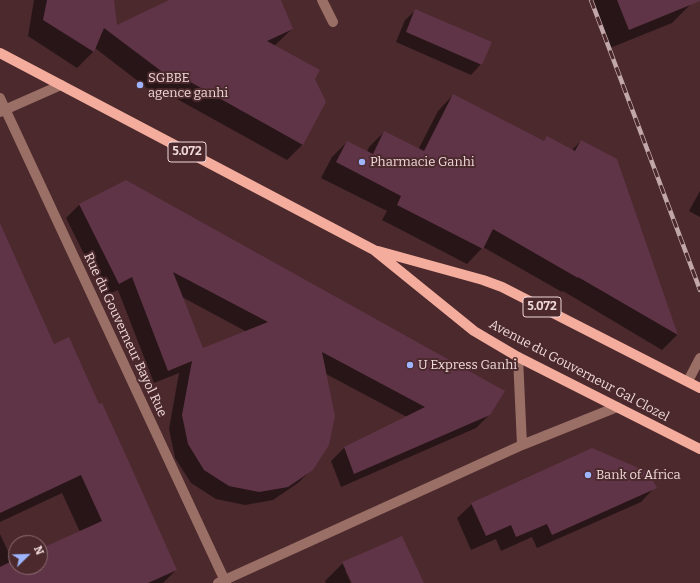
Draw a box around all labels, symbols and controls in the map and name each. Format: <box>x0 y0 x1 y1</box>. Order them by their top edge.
place label: SGBBE agence ganhi <box>148 70 228 101</box>
marker: SGBBE agence ganhi <box>135 80 145 90</box>
road number: 5.072 <box>168 142 206 162</box>
place label: Pharmacie Ganhi <box>370 154 475 170</box>
marker: Pharmacie Ganhi <box>357 157 367 167</box>
street label: Rue du Gouverneur Bayol Rue <box>80 251 170 419</box>
road number: 5.072 <box>523 297 561 317</box>
street label: Avenue du Gouverneur Gal Clozel <box>486 317 672 425</box>
place label: U Express Ganhi <box>418 357 517 373</box>
marker: U Express Ganhi <box>405 360 415 370</box>
place label: Bank of Africa <box>596 467 681 483</box>
marker: Bank of Africa <box>583 470 593 480</box>
north arrow <box>8 535 48 575</box>
text: N <box>31 544 46 557</box>

